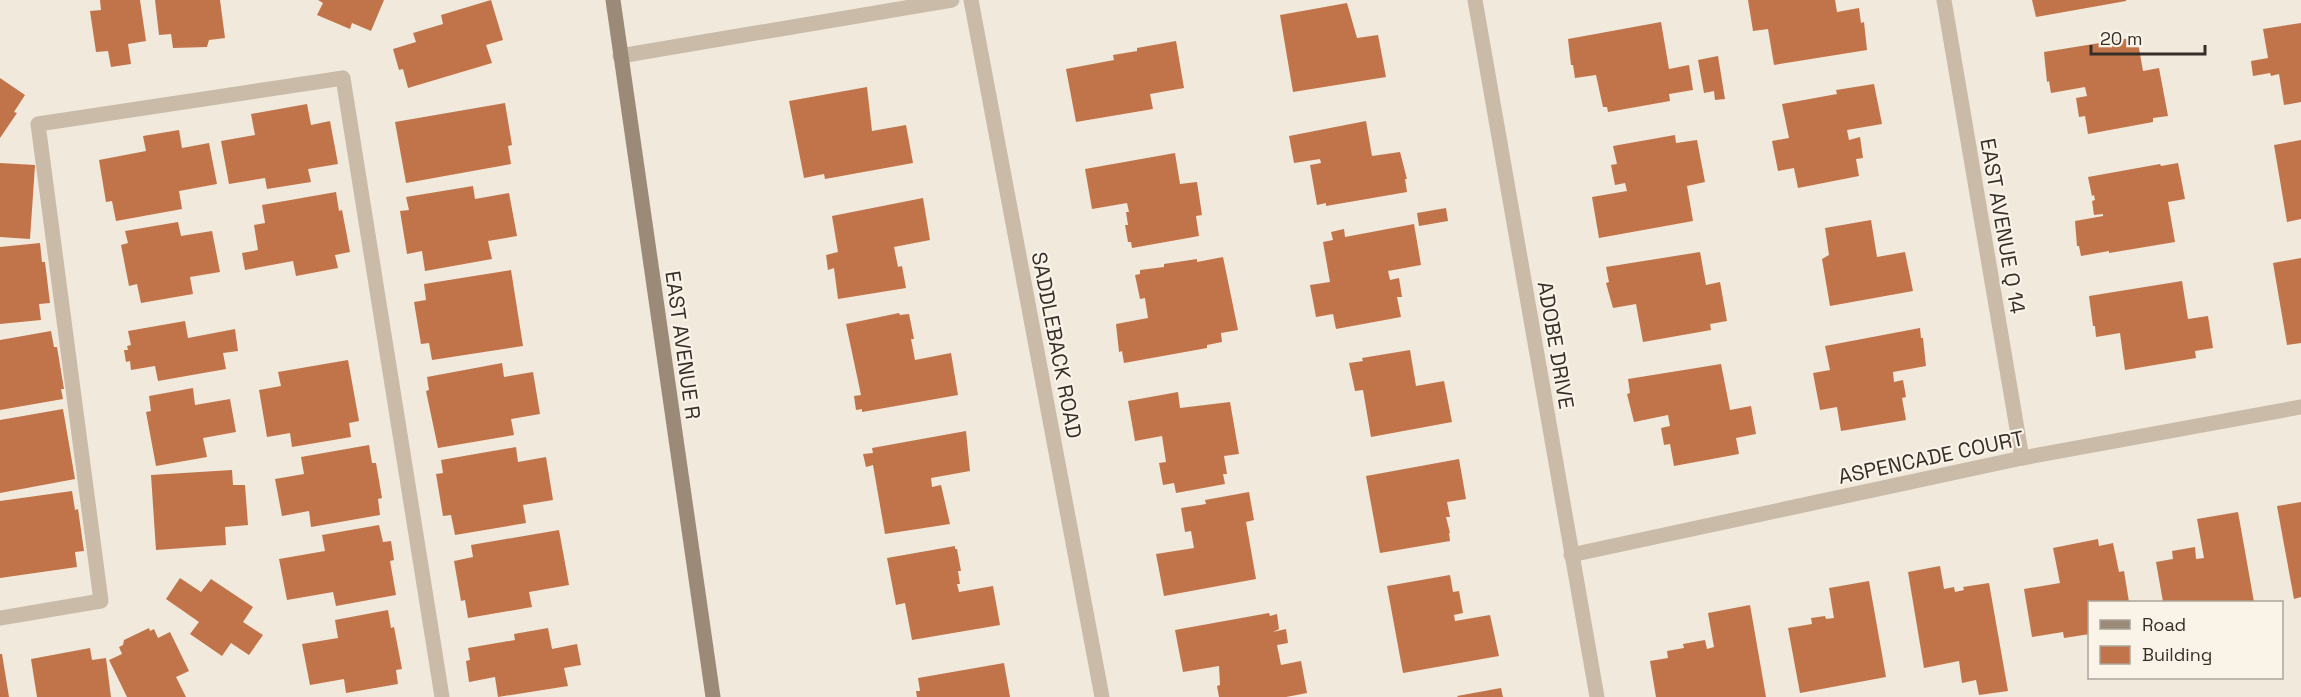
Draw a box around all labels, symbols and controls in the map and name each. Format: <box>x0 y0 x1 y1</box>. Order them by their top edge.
scale bar <box>2091 18 2205 56</box>
text: 20 m <box>2100 27 2143 50</box>
street label: EAST AVENUE Q 14 <box>1974 136 2032 316</box>
street label: SADDLEBACK ROAD <box>1026 249 1088 441</box>
street label: EAST AVENUE R <box>659 269 707 421</box>
street label: ADOBE DRIVE <box>1532 279 1580 411</box>
street label: ASPENCADE COURT <box>1836 424 2026 490</box>
legend <box>2088 601 2283 679</box>
text: Road <box>2142 613 2186 636</box>
text: Building <box>2142 643 2212 666</box>

